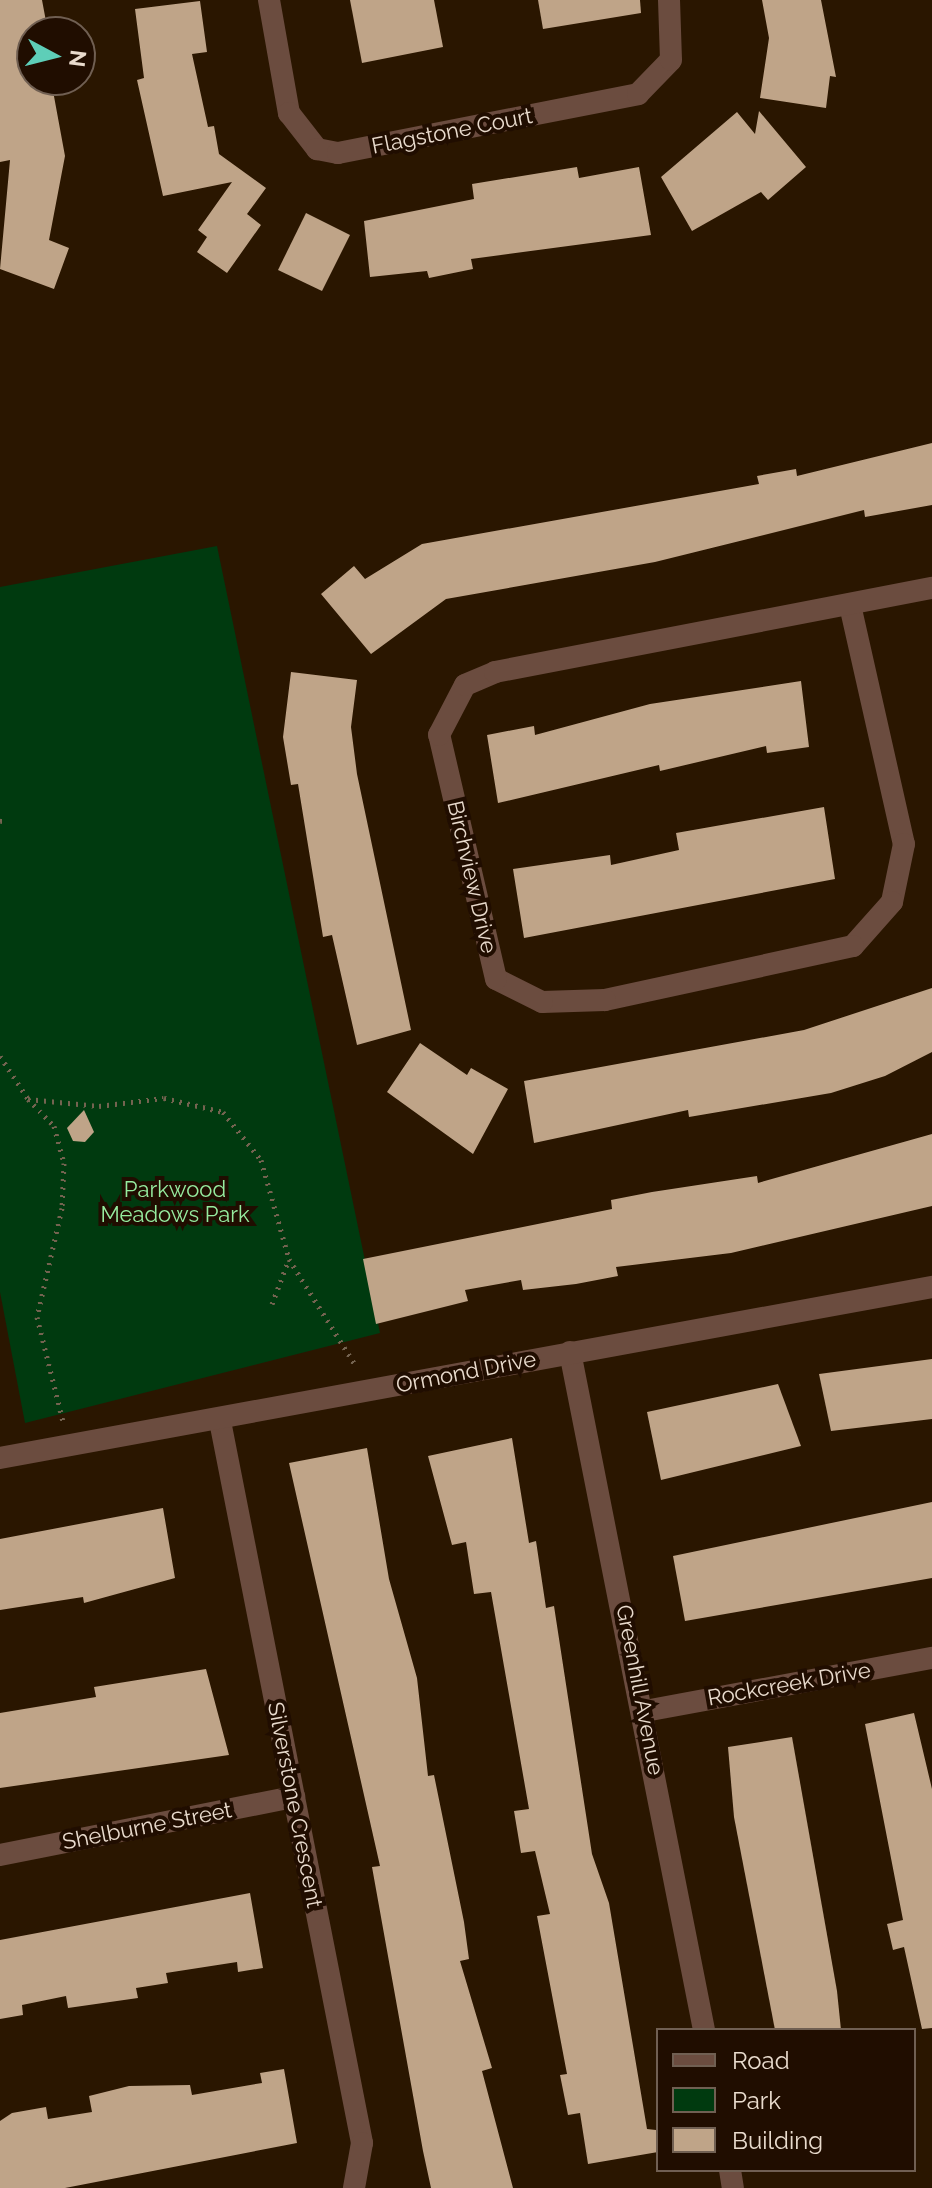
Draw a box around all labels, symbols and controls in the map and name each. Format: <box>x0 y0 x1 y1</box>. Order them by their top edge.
north arrow <box>16 16 96 96</box>
text: N <box>64 49 92 69</box>
street label: Flagstone Court <box>369 102 535 160</box>
street label: Birchview Drive <box>442 798 502 956</box>
park label: Parkwood Meadows Park <box>100 1176 250 1228</box>
street label: Ormond Drive <box>394 1345 538 1399</box>
street label: Greenhill Avenue <box>610 1602 670 1778</box>
street label: Rockcreek Drive <box>705 1657 873 1711</box>
street label: Silverstone Crescent <box>262 1700 328 1910</box>
street label: Shelburne Street <box>60 1797 234 1855</box>
legend <box>656 2028 916 2172</box>
text: Road <box>732 2046 790 2075</box>
text: Park <box>732 2086 781 2115</box>
text: Building <box>732 2126 823 2155</box>

